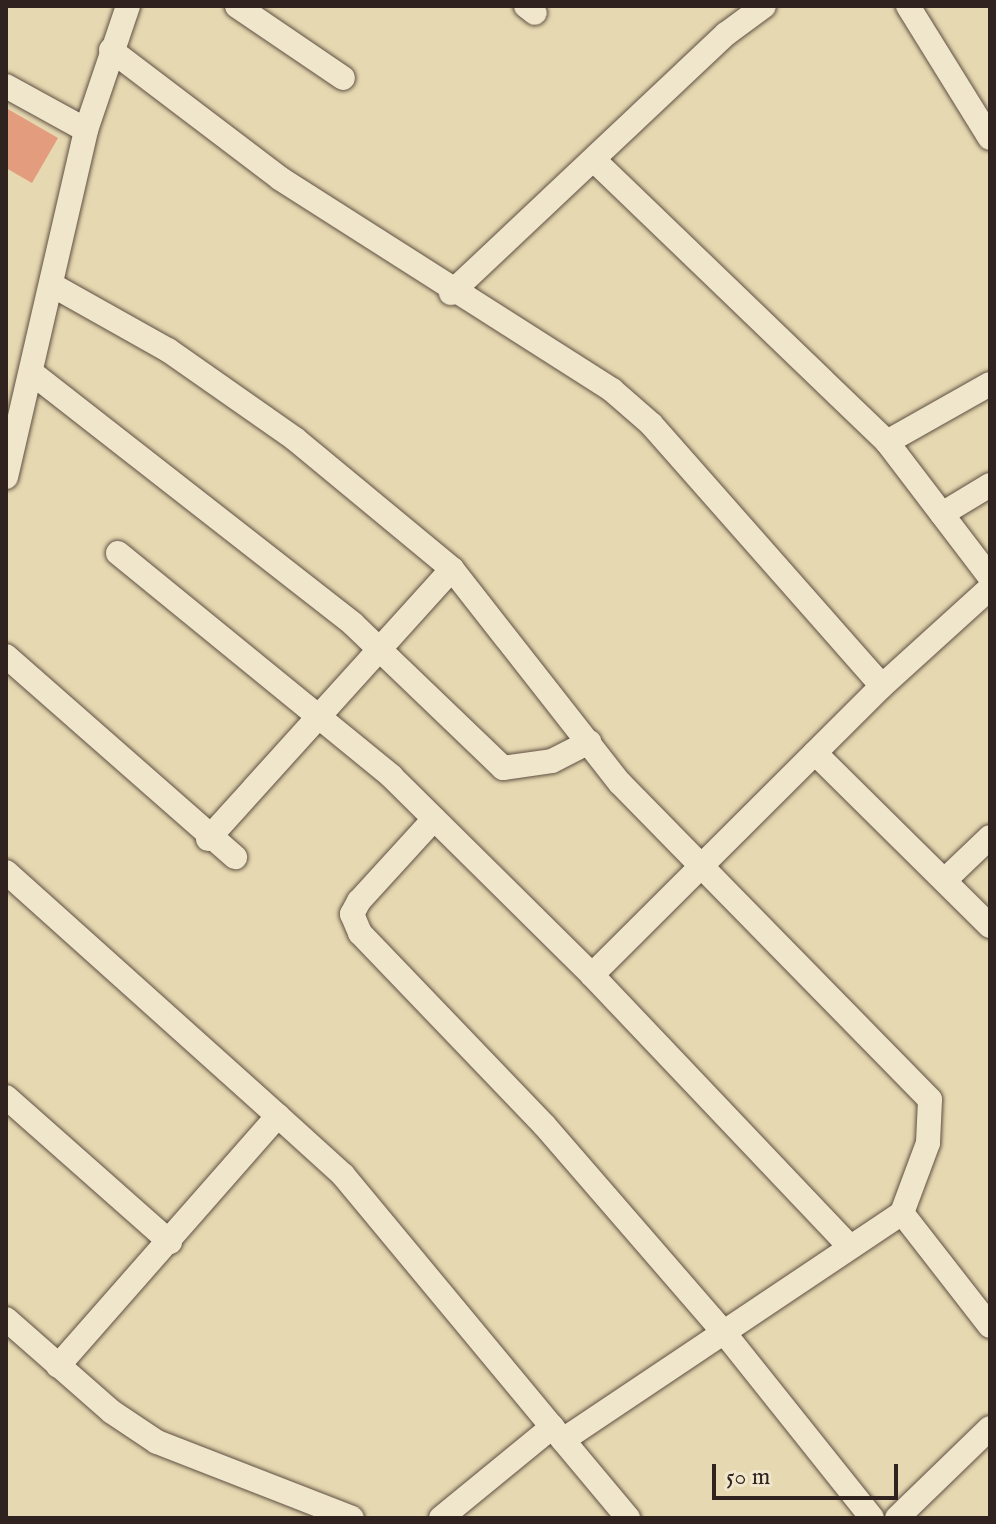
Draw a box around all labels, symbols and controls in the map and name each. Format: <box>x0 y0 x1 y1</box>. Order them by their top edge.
scale bar <box>716 1448 902 1498</box>
text: 50 m <box>726 1462 770 1493</box>

